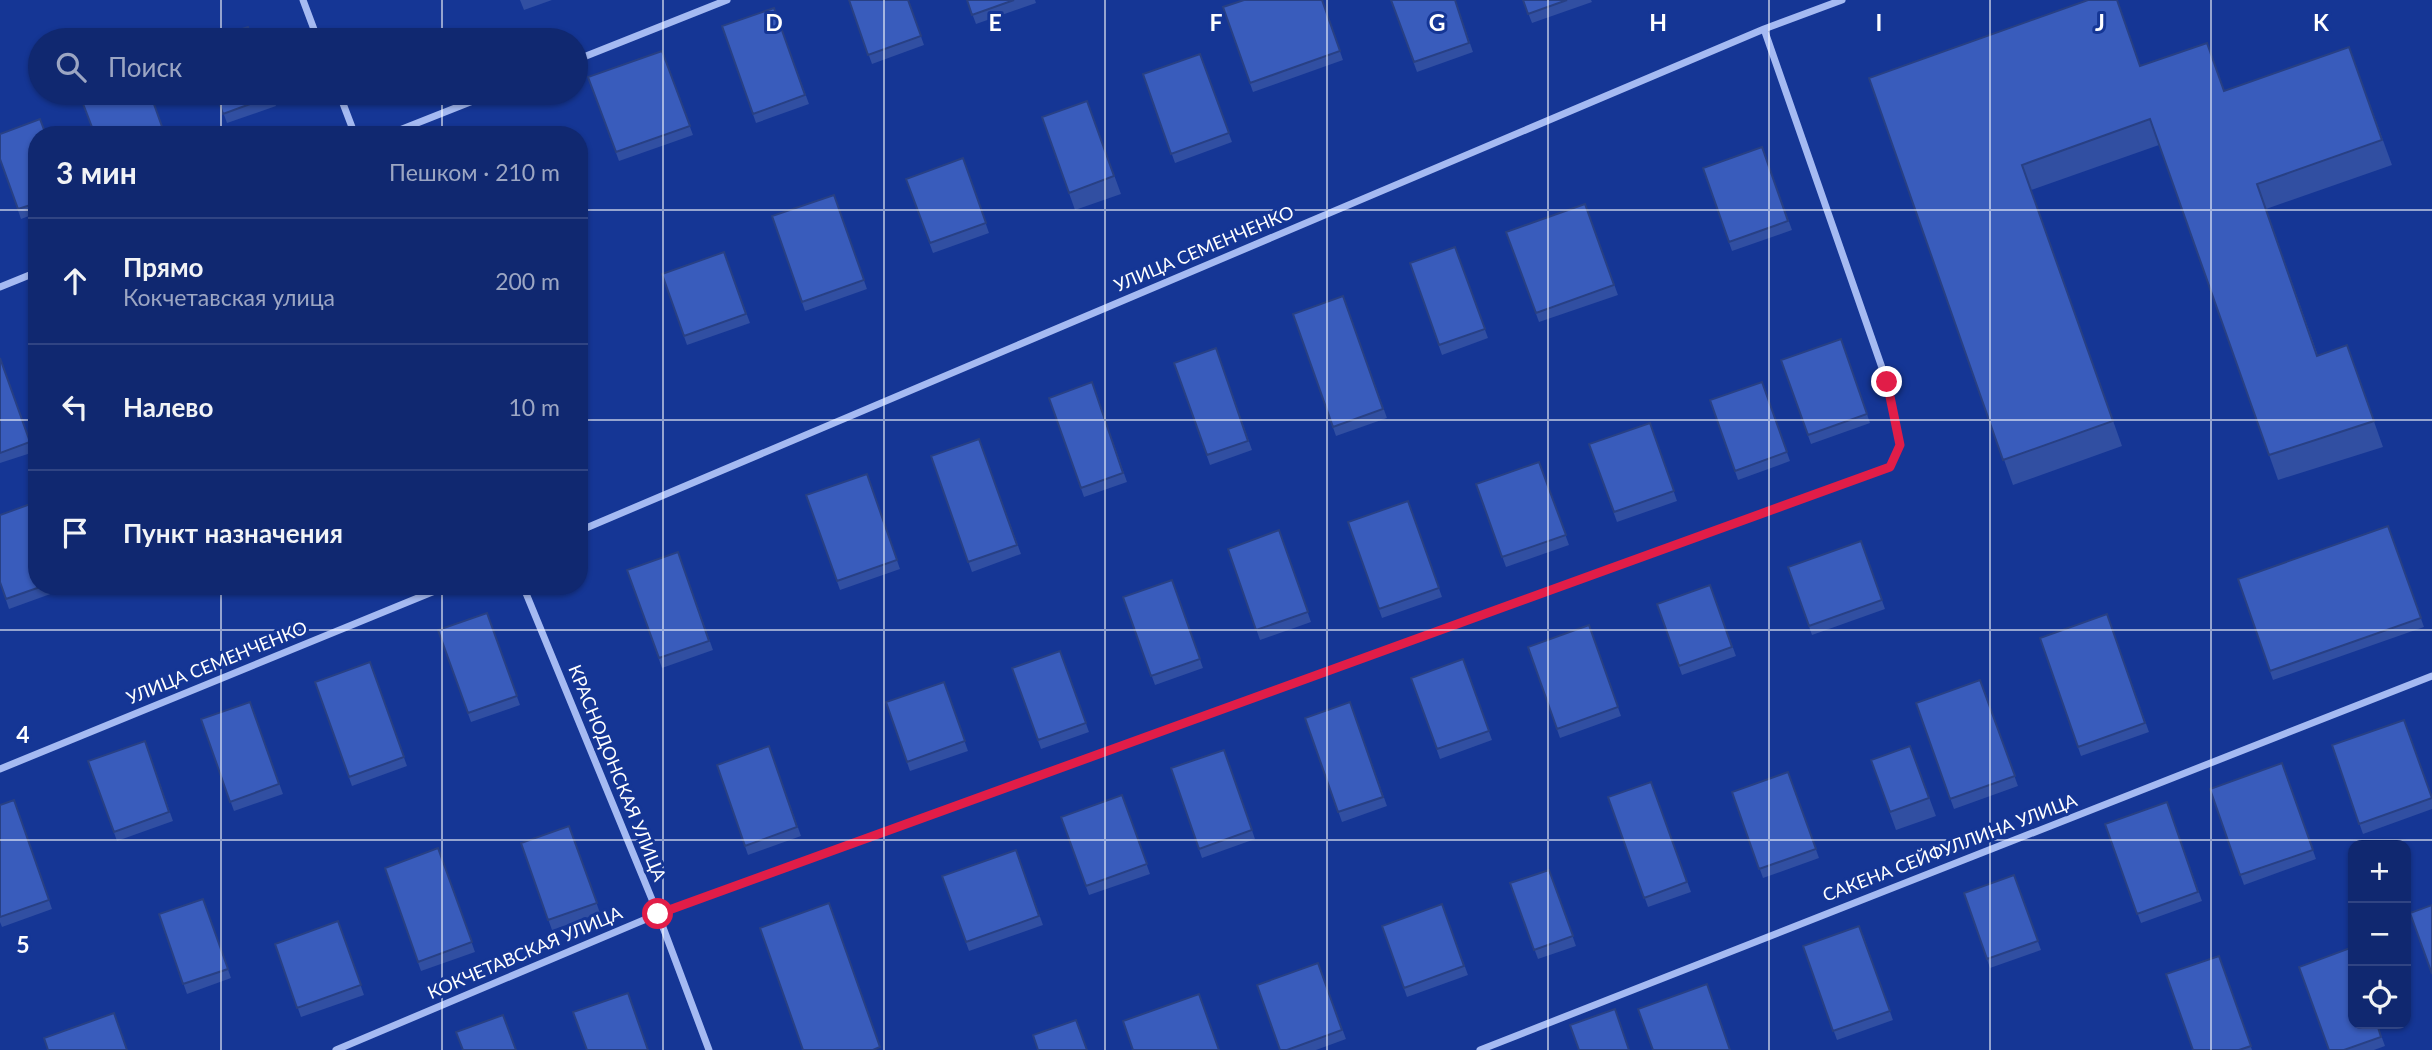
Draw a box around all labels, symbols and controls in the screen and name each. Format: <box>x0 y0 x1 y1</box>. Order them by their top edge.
text: D <box>765 8 783 36</box>
text: E <box>988 8 1002 36</box>
text: F <box>1209 8 1223 36</box>
text: G <box>1429 8 1445 36</box>
text: H <box>1649 8 1667 36</box>
text: I <box>1876 8 1882 36</box>
text: J <box>2095 8 2105 36</box>
text: K <box>2313 8 2329 36</box>
search box <box>28 28 588 105</box>
icon: search <box>52 48 90 86</box>
text: Поиск <box>108 51 182 83</box>
text: 3 мин <box>56 154 137 190</box>
text: Пешком · 210 m <box>389 158 560 186</box>
street label: УЛИЦА СЕМЕНЧЕНКО <box>1110 200 1297 296</box>
text: Прямо <box>123 251 204 283</box>
icon: ahead <box>56 262 94 300</box>
text: 200 m <box>495 267 560 295</box>
text: Кокчетавская улица <box>123 283 335 311</box>
route end <box>1871 366 1902 397</box>
icon: left <box>56 388 94 426</box>
text: Налево <box>123 391 213 423</box>
text: 10 m <box>509 393 560 421</box>
icon: arrive <box>56 514 94 552</box>
text: Пункт назначения <box>123 517 343 549</box>
street label: УЛИЦА СЕМЕНЧЕНКО <box>123 616 310 708</box>
street label: КРАСНОДОНСКАЯ УЛИЦА <box>564 661 672 885</box>
text: 4 <box>16 720 30 748</box>
street label: САКЕНА СЕЙФУЛЛИНА УЛИЦА <box>1819 788 2081 906</box>
map controls <box>2348 840 2411 1029</box>
button: + <box>2348 840 2411 903</box>
route start <box>642 898 673 929</box>
street label: КОКЧЕТАВСКАЯ УЛИЦА <box>424 901 626 1003</box>
button: − <box>2348 903 2411 966</box>
text: 5 <box>16 930 30 958</box>
button: locate <box>2348 966 2411 1029</box>

